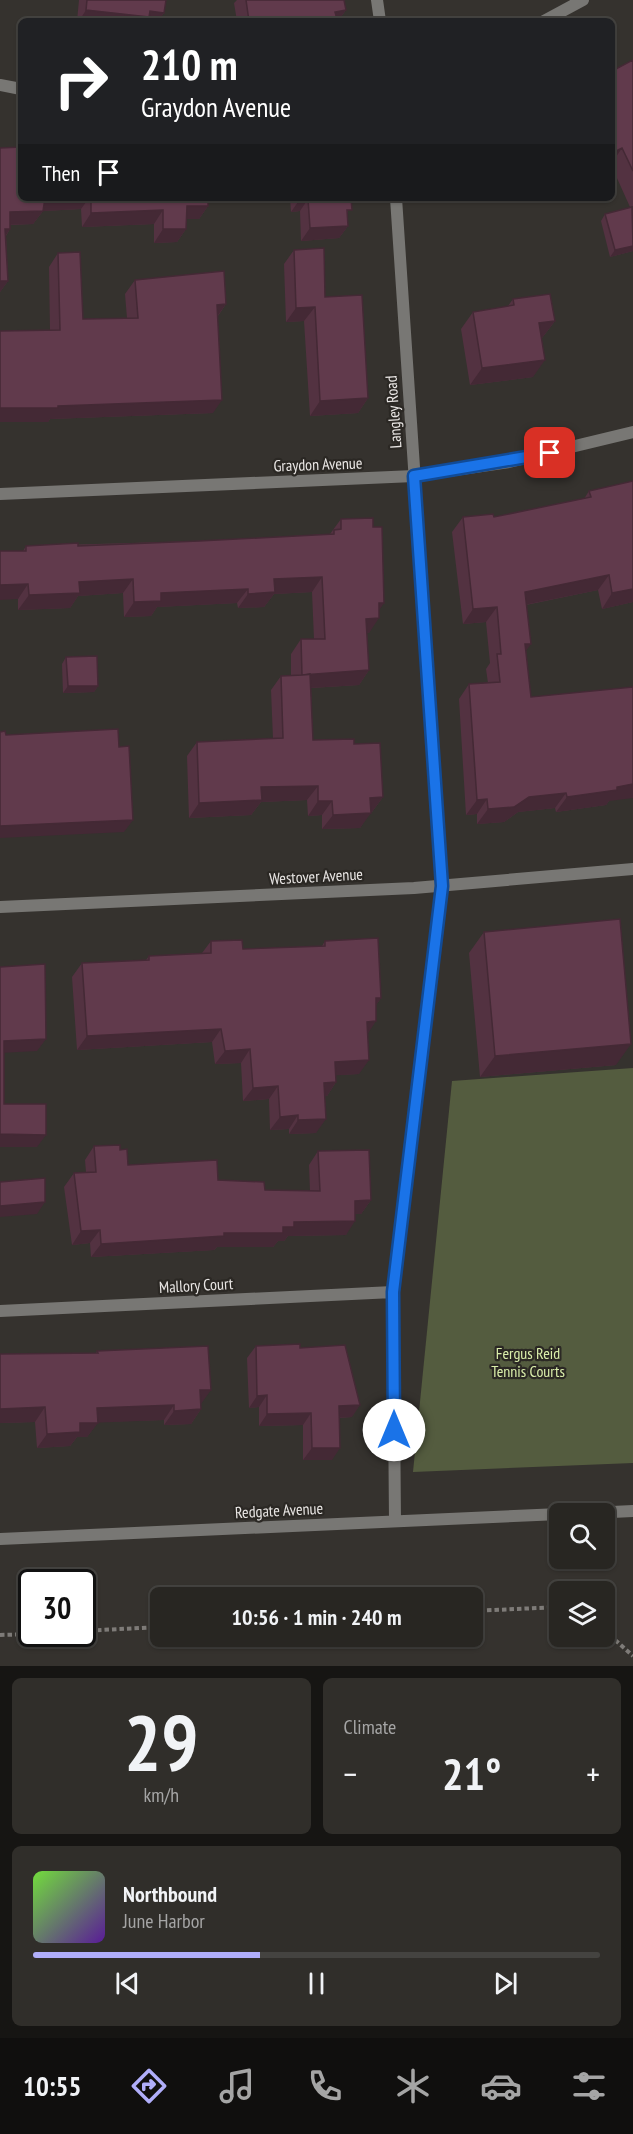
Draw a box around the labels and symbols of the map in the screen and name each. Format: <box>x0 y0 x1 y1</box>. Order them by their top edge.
street label: Langley Road <box>380 375 406 449</box>
pin <box>524 427 575 478</box>
street label: Graydon Avenue <box>273 452 363 476</box>
street label: Westover Avenue <box>269 864 363 888</box>
street label: Mallory Court <box>158 1273 234 1297</box>
park label: Fergus Reid Tennis Courts <box>491 1343 565 1381</box>
position arrow <box>362 1398 426 1462</box>
street label: Redgate Avenue <box>234 1498 324 1522</box>
speed limit sign: 30 <box>18 1569 96 1647</box>

